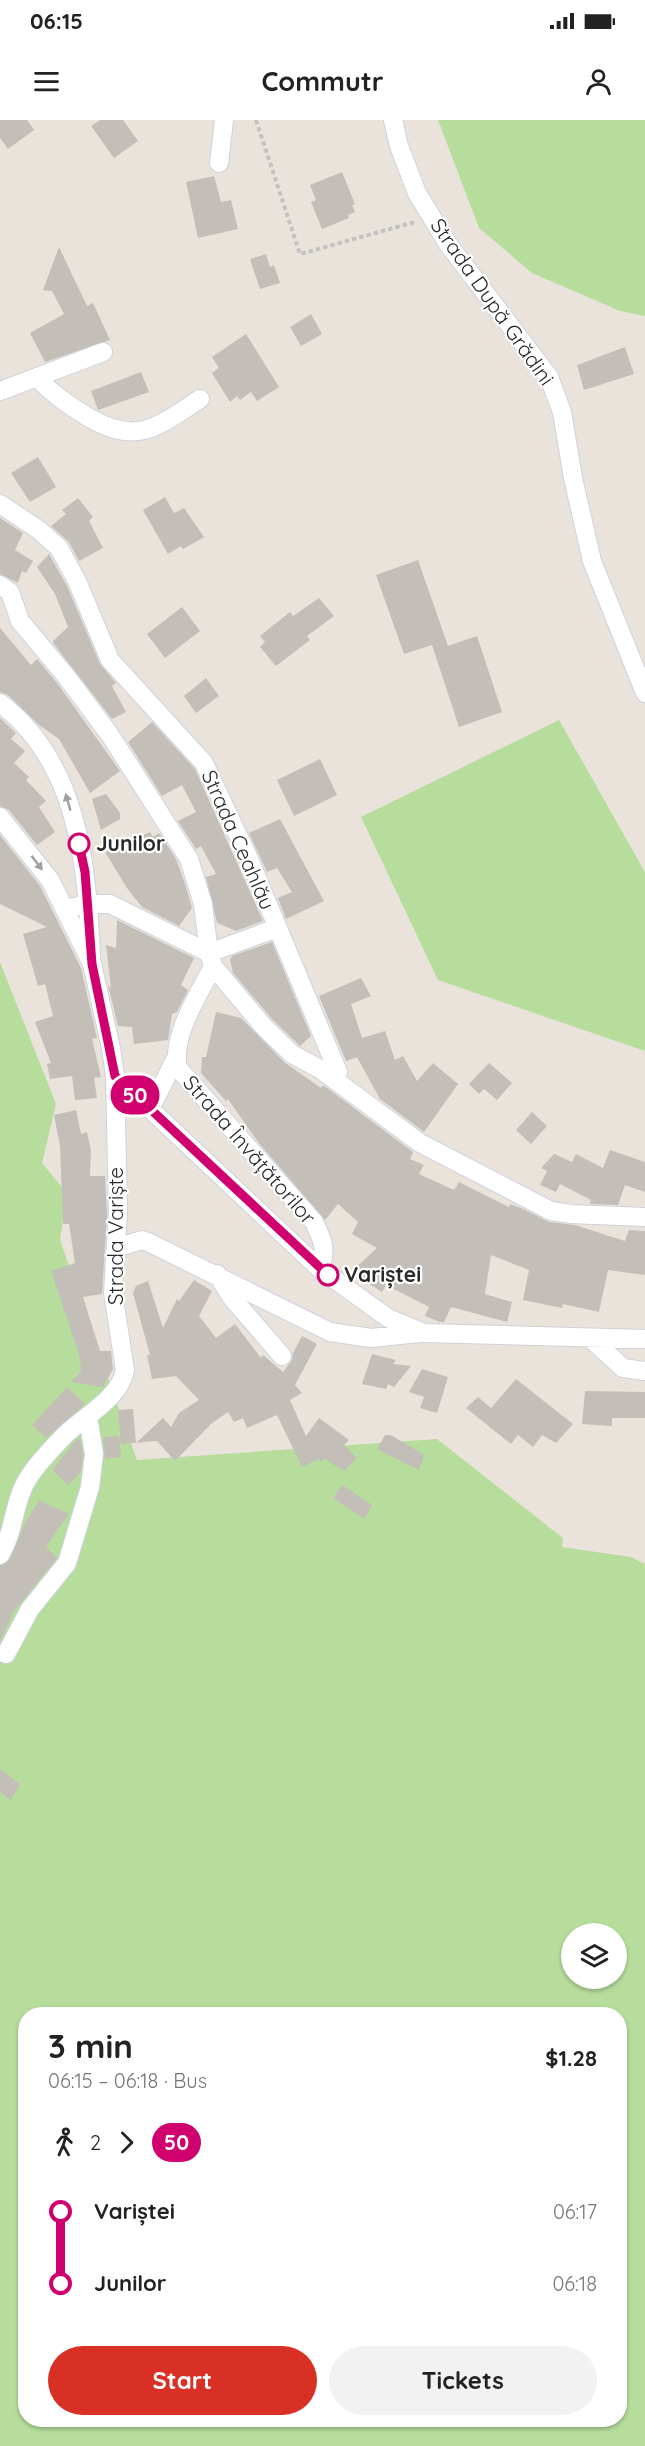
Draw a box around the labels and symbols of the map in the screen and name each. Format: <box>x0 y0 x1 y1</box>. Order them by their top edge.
street label: Strada După Grădini <box>425 213 560 390</box>
street label: Strada Ceahlău <box>196 766 281 914</box>
one-way arrow <box>63 793 72 811</box>
place label: Junilor <box>96 830 165 856</box>
marker: Junilor <box>68 833 90 855</box>
one-way arrow <box>31 854 43 870</box>
street label: Strada Învățătorilor <box>178 1069 322 1229</box>
line badge: 50 <box>108 1076 162 1114</box>
street label: Strada Variște <box>102 1167 128 1305</box>
place label: Variștei <box>344 1261 421 1289</box>
marker: Variștei <box>317 1264 339 1286</box>

